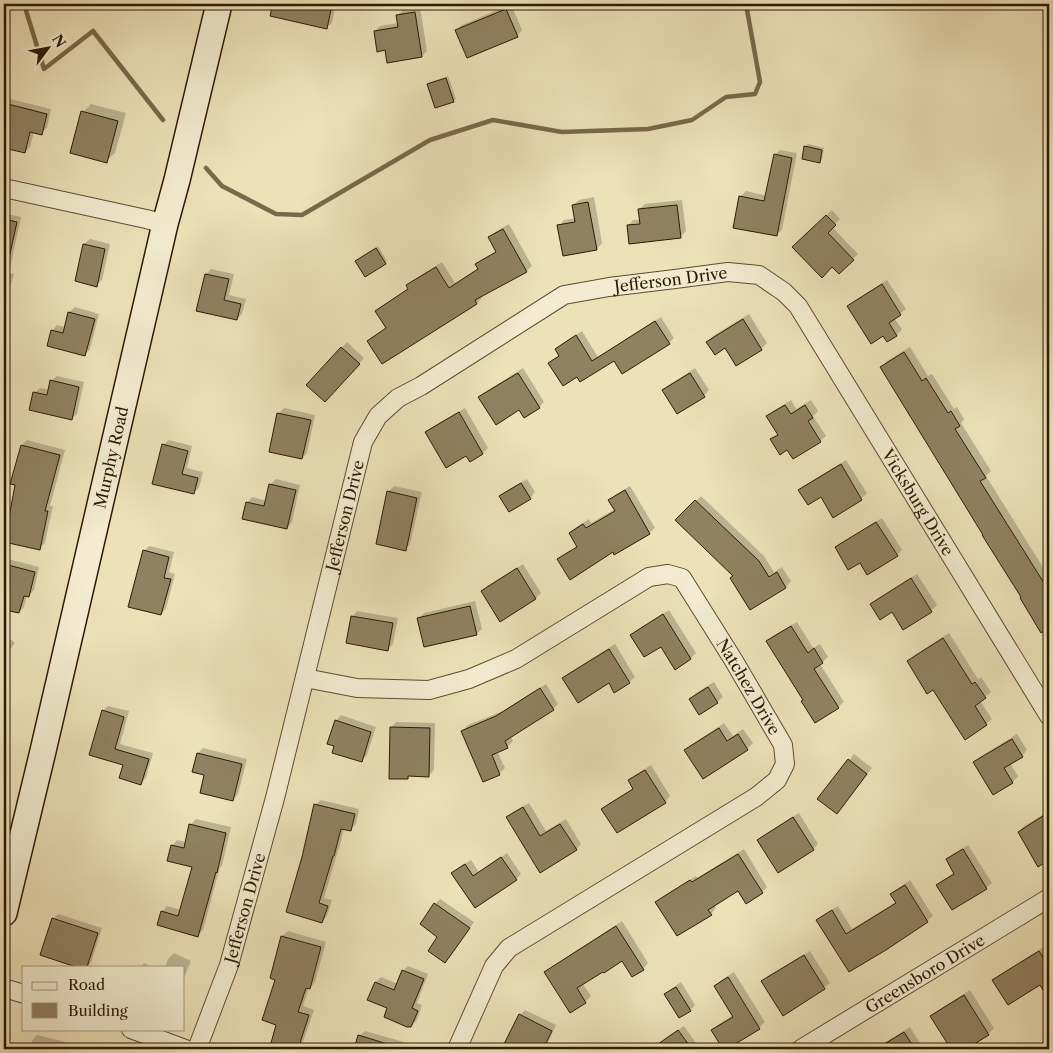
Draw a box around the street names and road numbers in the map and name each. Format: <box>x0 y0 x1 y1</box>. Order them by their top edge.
street label: Jefferson Drive <box>610 262 728 297</box>
street label: Murphy Road <box>89 404 133 510</box>
street label: Vicksburg Drive <box>877 444 958 559</box>
street label: Jefferson Drive <box>321 458 368 576</box>
street label: Natchez Drive <box>712 635 785 738</box>
street label: Jefferson Drive <box>219 851 269 968</box>
street label: Greensboro Drive <box>862 930 988 1018</box>

